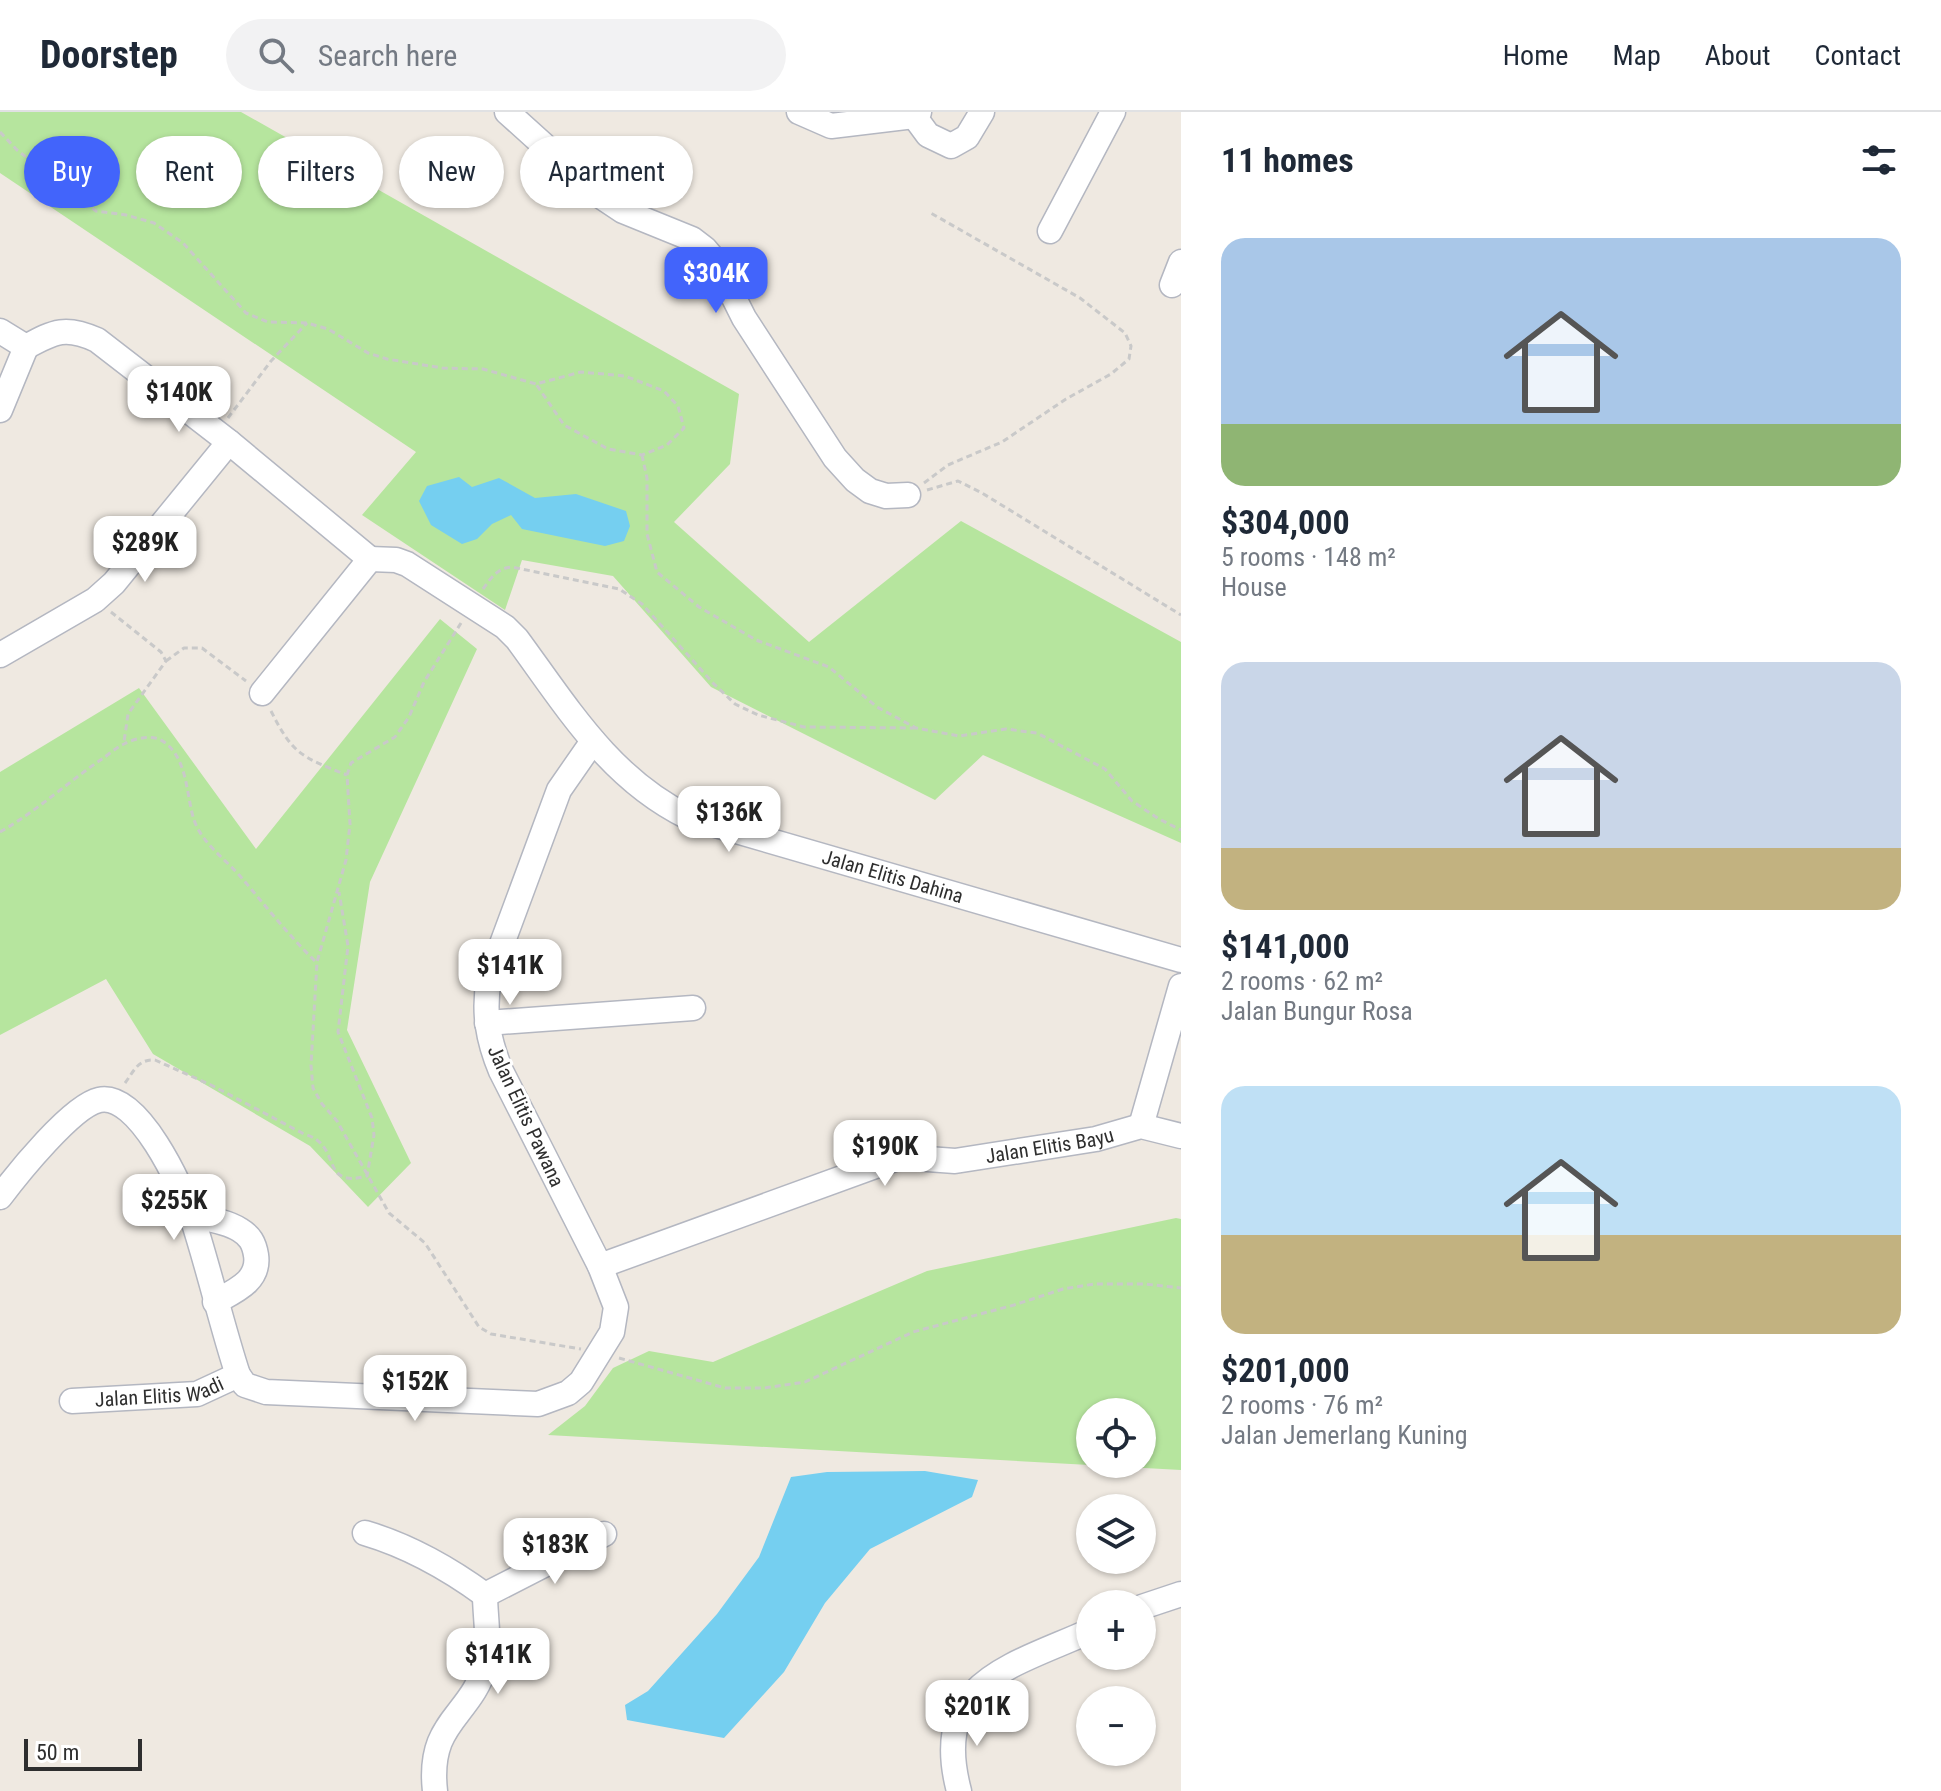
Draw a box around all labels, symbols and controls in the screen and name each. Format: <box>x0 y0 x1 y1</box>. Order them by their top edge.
search box <box>226 19 786 91</box>
text: Doorstep <box>40 33 178 77</box>
icon: search <box>254 33 298 77</box>
text: Search here <box>318 38 457 73</box>
text: Home <box>1503 39 1568 72</box>
text: Map <box>1612 39 1661 72</box>
text: About <box>1705 39 1771 72</box>
text: Contact <box>1815 39 1901 72</box>
chip: Buy <box>24 136 120 208</box>
chip: Rent <box>136 136 242 208</box>
chip: Filters <box>258 136 383 208</box>
chip: New <box>399 136 504 208</box>
chip: Apartment <box>520 136 693 208</box>
icon: filters <box>1857 138 1901 182</box>
text: 11 homes <box>1221 140 1354 180</box>
pin: $304K <box>660 247 772 315</box>
text: $304K <box>683 258 749 288</box>
icon: home <box>1489 290 1633 434</box>
pin: $140K <box>123 366 235 434</box>
text: $140K <box>146 377 212 407</box>
text: $304,000 <box>1221 502 1350 542</box>
pin: $289K <box>89 516 201 584</box>
text: $289K <box>112 527 178 557</box>
text: 5 rooms · 148 m² <box>1221 542 1396 572</box>
text: House <box>1221 572 1287 602</box>
icon: home <box>1489 714 1633 858</box>
pin: $136K <box>673 786 785 854</box>
text: $136K <box>696 797 762 827</box>
street label: Jalan Elitis Dahina <box>819 845 966 908</box>
text: $141,000 <box>1221 926 1350 966</box>
pin: $141K <box>454 939 566 1007</box>
text: $141K <box>477 950 543 980</box>
text: 2 rooms · 62 m² <box>1221 966 1383 996</box>
text: Jalan Bungur Rosa <box>1221 996 1413 1026</box>
street label: Jalan Elitis Pawana <box>483 1041 569 1191</box>
pin: $190K <box>829 1120 941 1188</box>
street label: Jalan Elitis Bayu <box>984 1123 1116 1168</box>
text: $190K <box>852 1131 918 1161</box>
icon: home <box>1489 1138 1633 1282</box>
pin: $255K <box>118 1174 230 1242</box>
text: $255K <box>141 1185 207 1215</box>
text: $201,000 <box>1221 1350 1350 1390</box>
pin: $152K <box>359 1355 471 1423</box>
text: $152K <box>382 1366 448 1396</box>
street label: Jalan Elitis Wadi <box>94 1371 227 1412</box>
text: 2 rooms · 76 m² <box>1221 1390 1383 1420</box>
map controls <box>1076 1398 1156 1766</box>
button: locate <box>1076 1398 1156 1478</box>
text: Jalan Jemerlang Kuning <box>1221 1420 1468 1450</box>
button: layers <box>1076 1494 1156 1574</box>
pin: $183K <box>499 1518 611 1586</box>
text: $183K <box>522 1529 588 1559</box>
button: + <box>1076 1590 1156 1670</box>
pin: $141K <box>442 1628 554 1696</box>
text: $141K <box>465 1639 531 1669</box>
pin: $201K <box>921 1680 1033 1748</box>
button: − <box>1076 1686 1156 1766</box>
text: $201K <box>944 1691 1010 1721</box>
scale bar <box>24 1735 142 1771</box>
text: 50 m <box>36 1740 79 1765</box>

